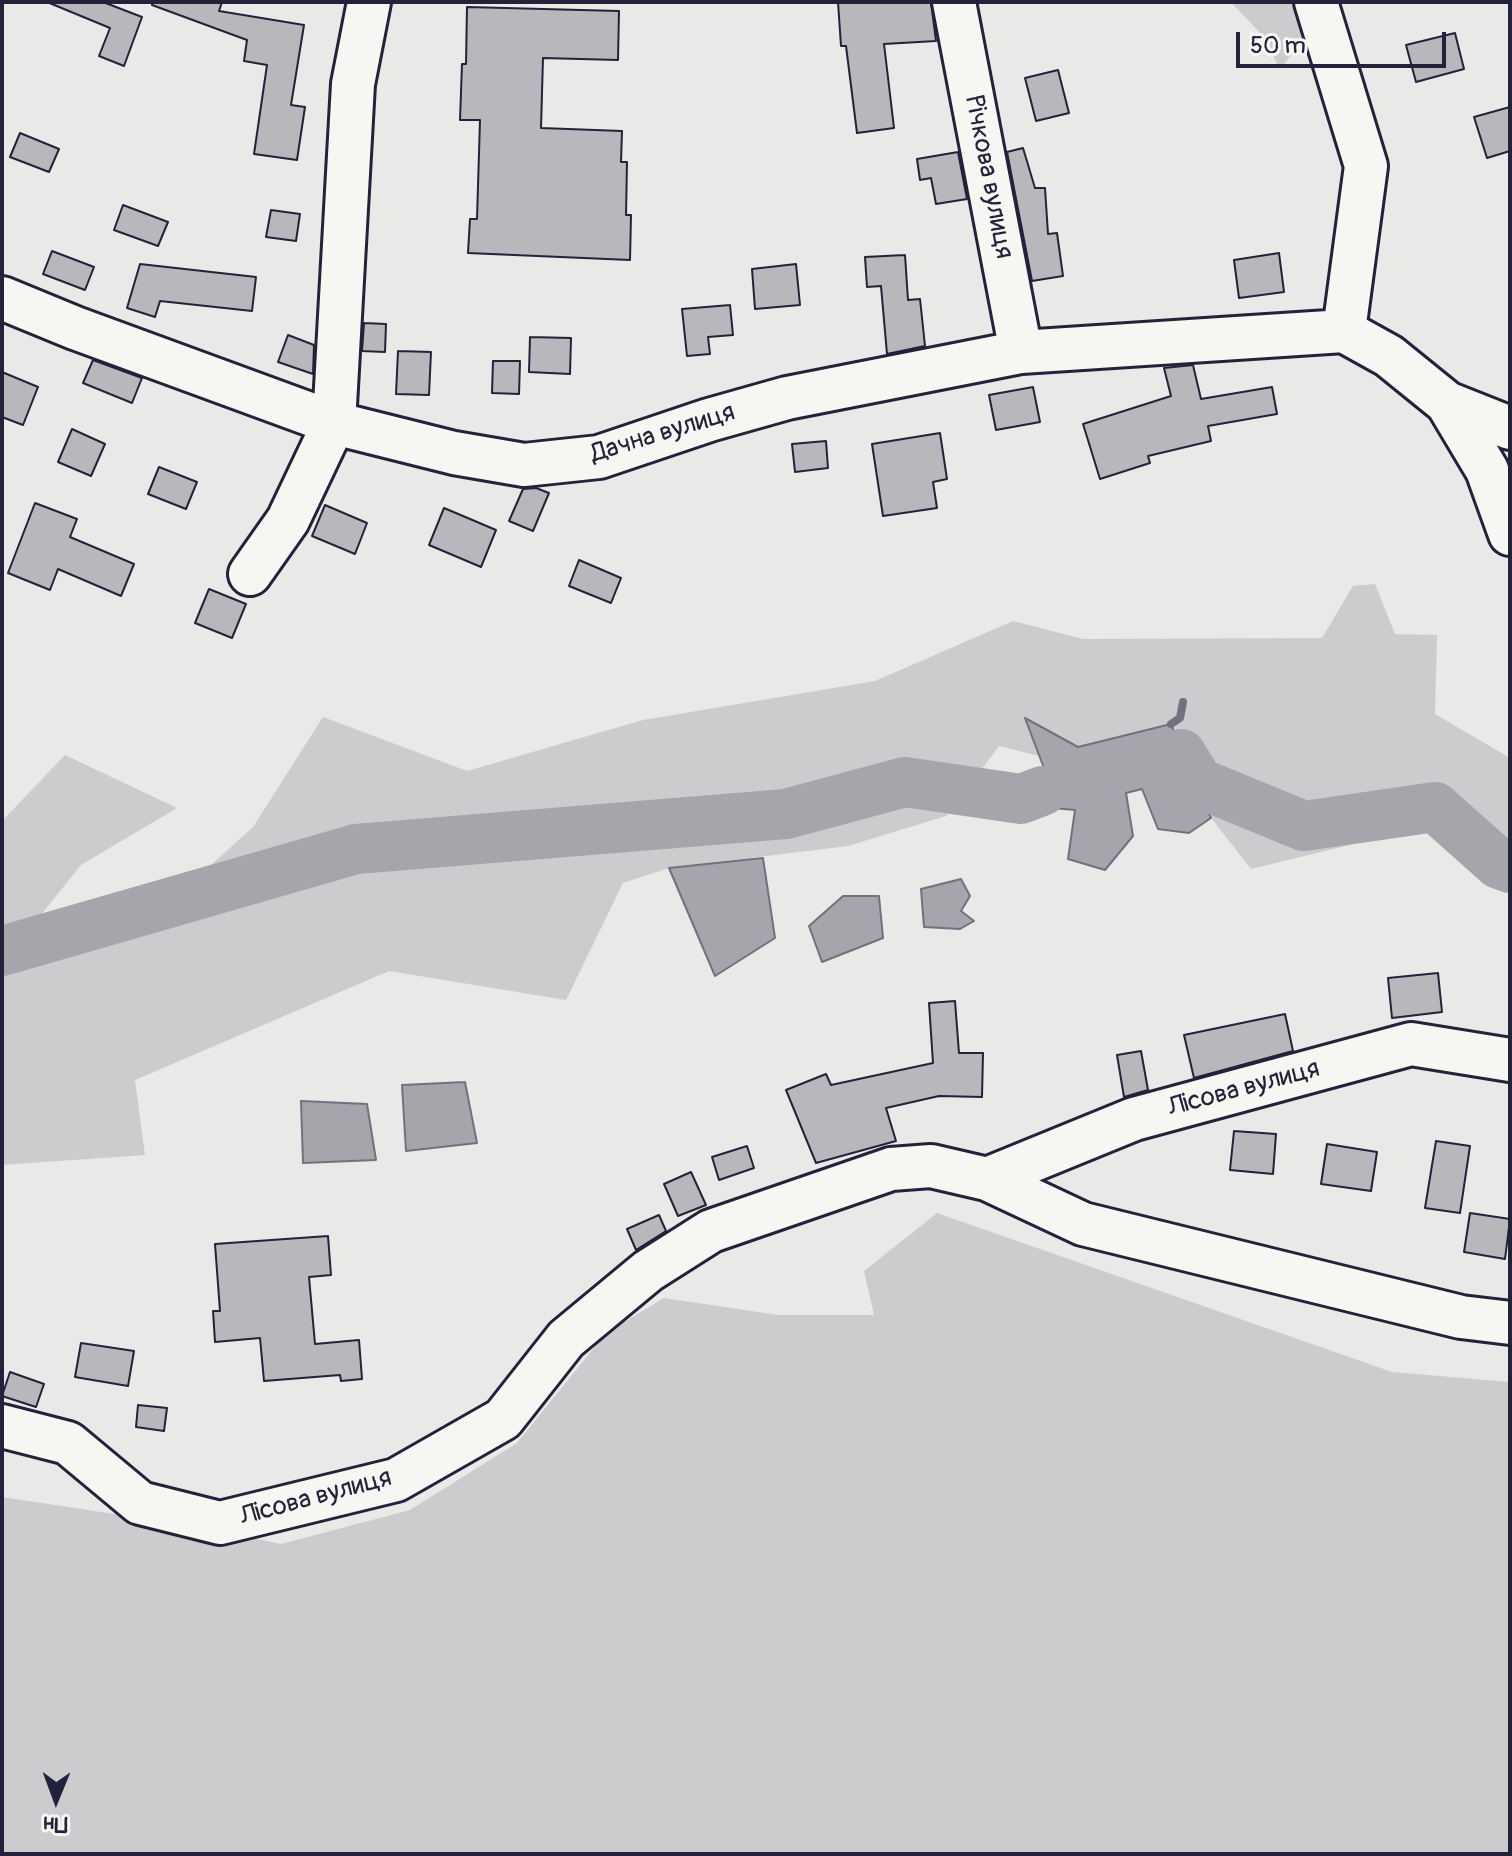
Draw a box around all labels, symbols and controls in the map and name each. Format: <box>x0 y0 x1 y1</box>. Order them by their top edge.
scale bar <box>1240 16 1450 66</box>
text: 50 m <box>1250 31 1306 60</box>
street label: Річкова вулиця <box>957 92 1019 262</box>
street label: Дачна вулиця <box>587 397 739 471</box>
street label: Лісова вулиця <box>1165 1054 1323 1124</box>
street label: Лісова вулиця <box>237 1463 395 1533</box>
north arrow <box>16 1760 96 1840</box>
text: Пн <box>43 1810 68 1838</box>

